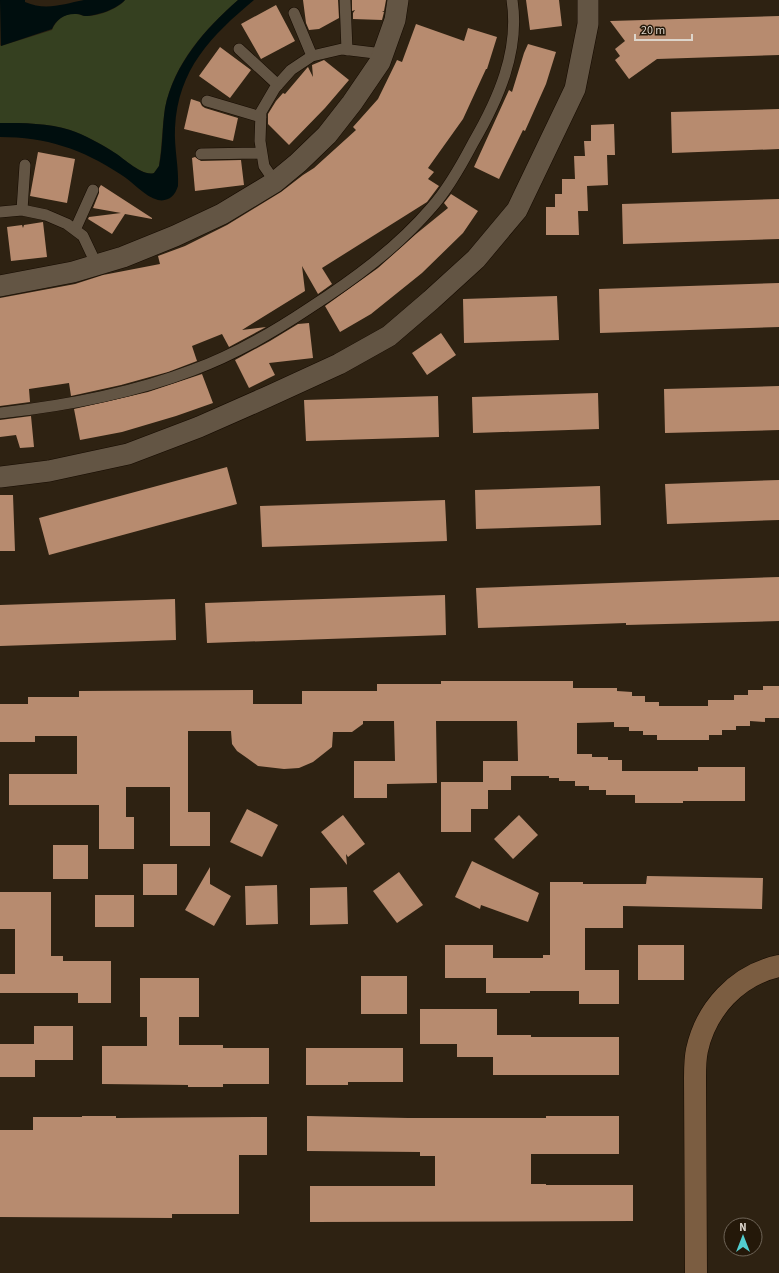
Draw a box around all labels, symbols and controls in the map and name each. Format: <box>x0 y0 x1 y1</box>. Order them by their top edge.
scale bar <box>635 16 692 42</box>
text: 20 m <box>641 22 665 39</box>
north arrow <box>723 1217 763 1257</box>
text: N <box>739 1220 747 1235</box>

